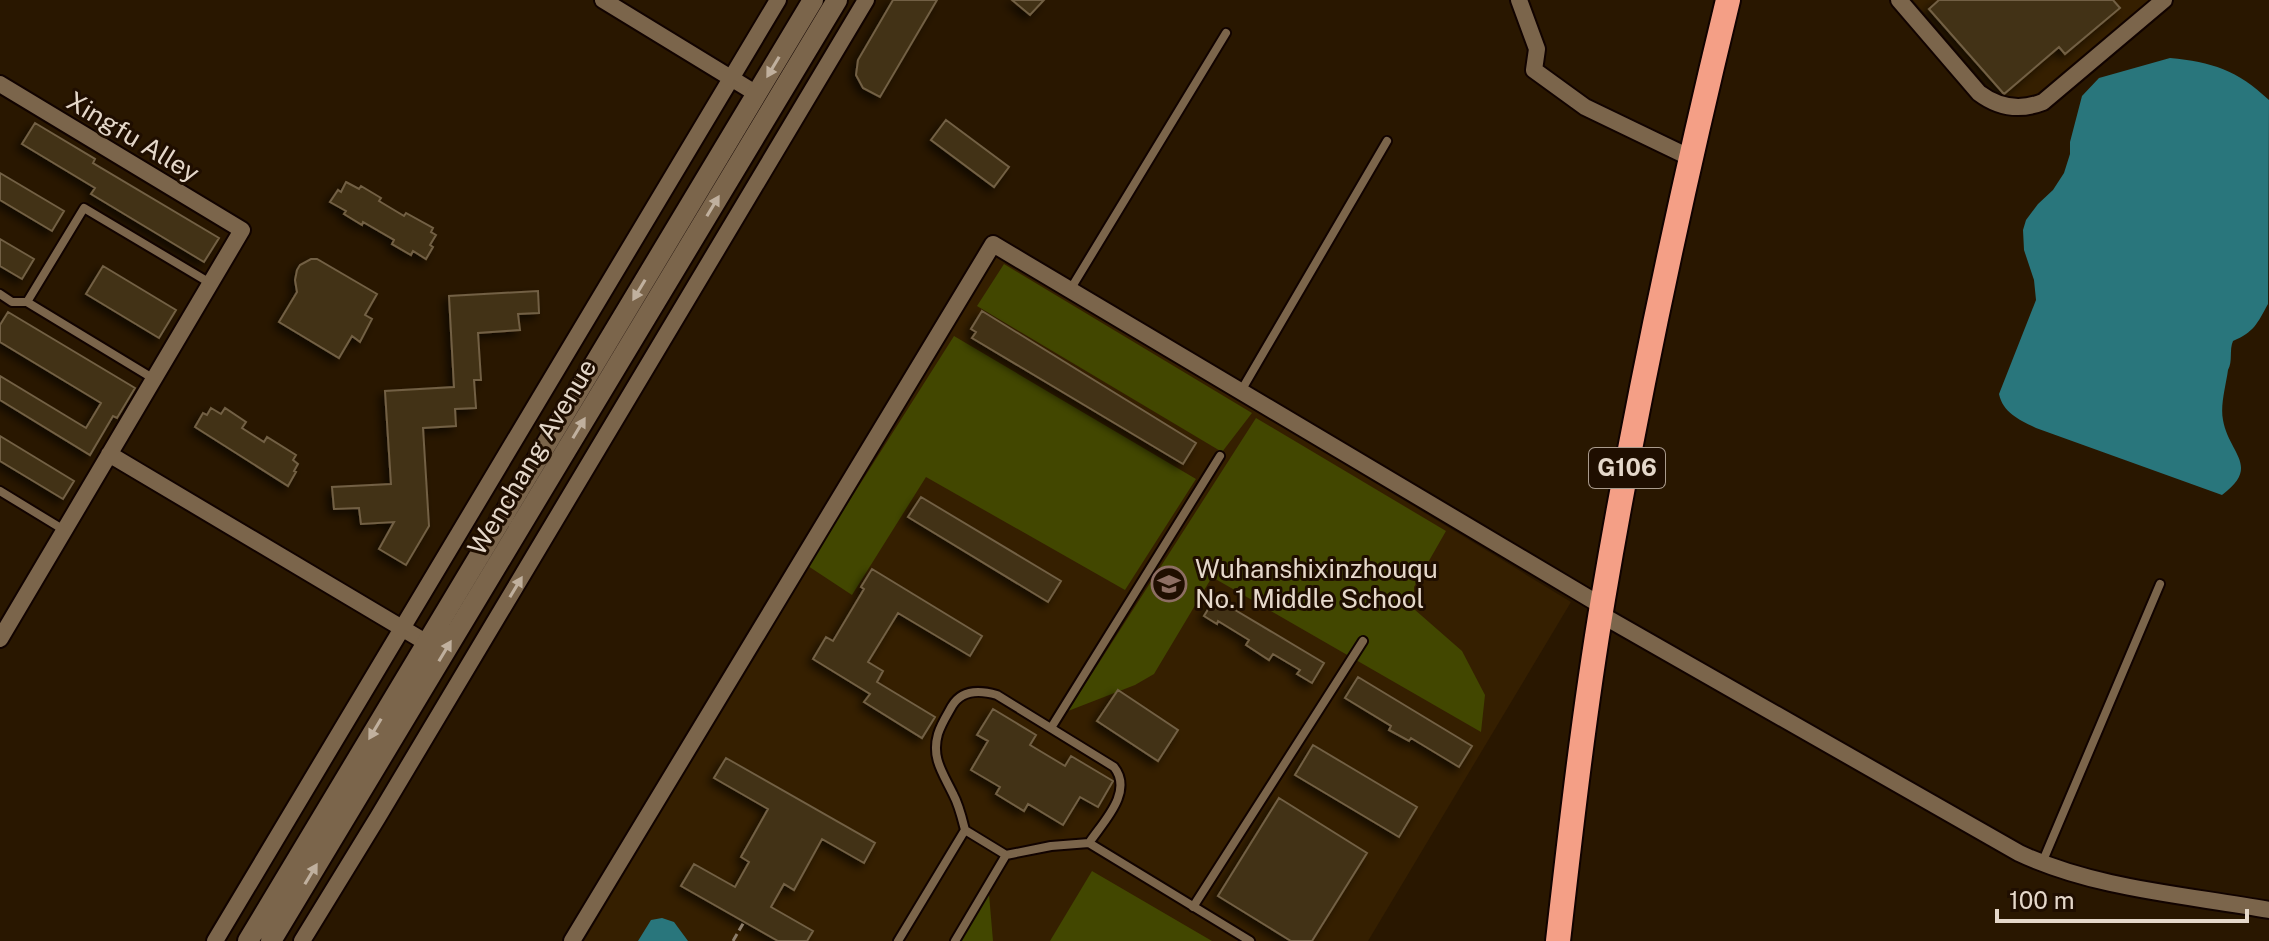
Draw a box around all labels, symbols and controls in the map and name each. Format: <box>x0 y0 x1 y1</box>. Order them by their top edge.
one-way arrow <box>766 56 780 78</box>
street label: Xingfu Alley <box>61 85 205 188</box>
one-way arrow <box>706 195 720 217</box>
one-way arrow <box>632 279 646 301</box>
street label: Wenchang Avenue <box>461 353 602 560</box>
one-way arrow <box>572 417 586 439</box>
road number: G106 <box>1589 448 1665 488</box>
place label: Wuhanshixinzhouqu No.1 Middle School <box>1195 553 1438 614</box>
school or university icon: Wuhanshixinzhouqu No.1 Middle School <box>1150 565 1188 603</box>
one-way arrow <box>509 576 523 598</box>
one-way arrow <box>438 640 452 662</box>
one-way arrow <box>369 718 383 740</box>
one-way arrow <box>304 863 318 885</box>
scale bar <box>1997 873 2247 923</box>
text: 100 m <box>2009 886 2075 914</box>

